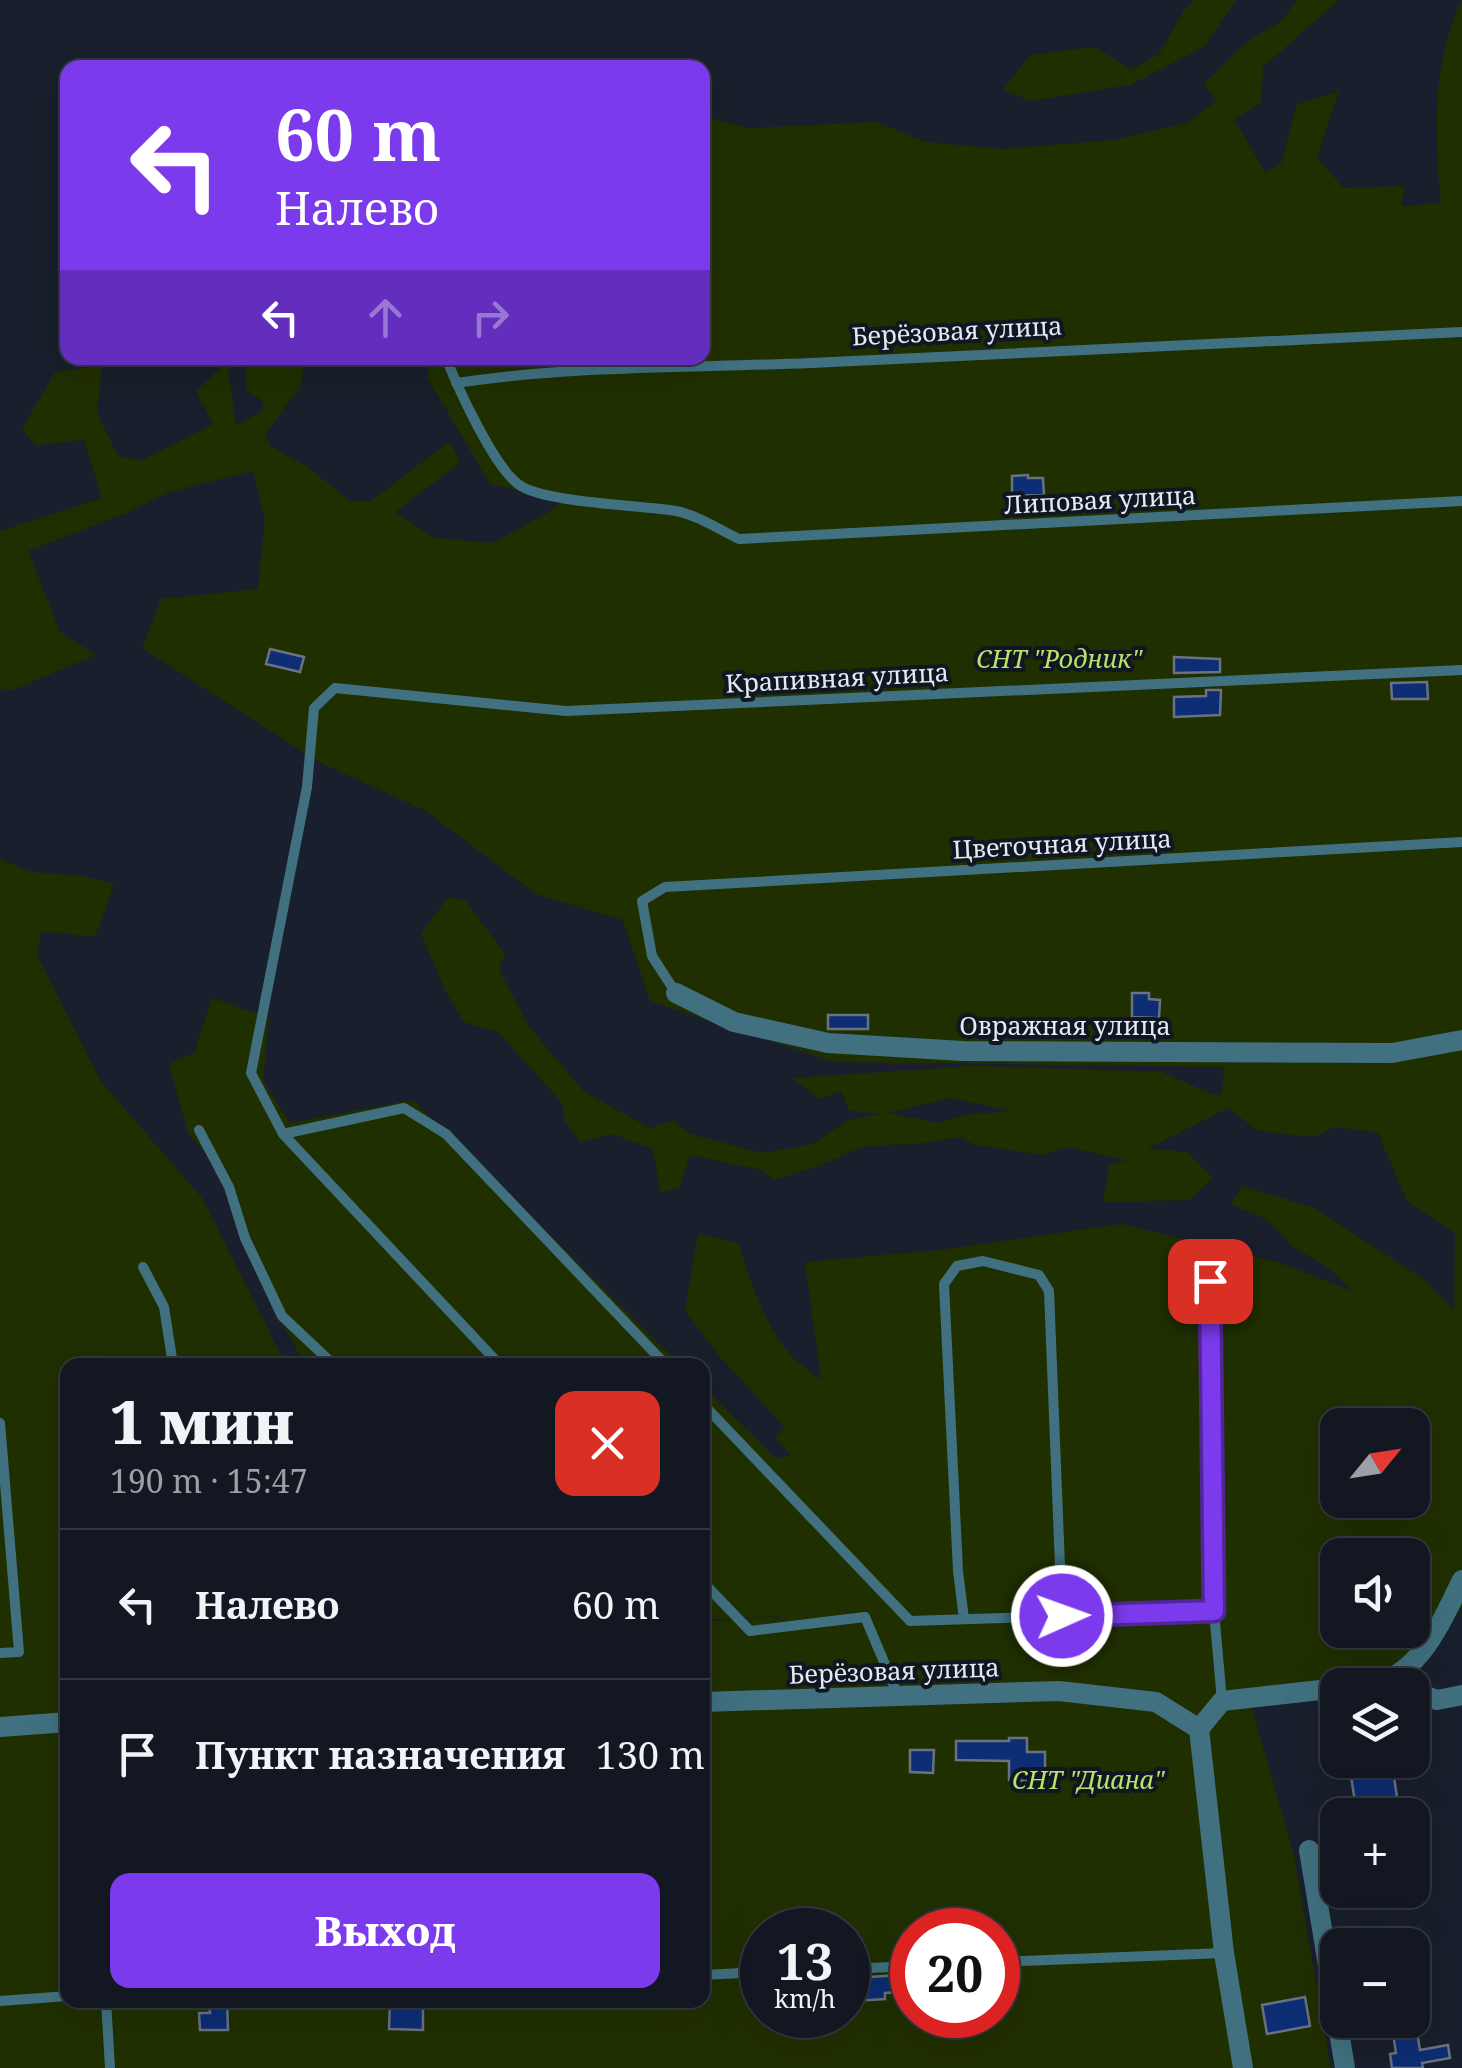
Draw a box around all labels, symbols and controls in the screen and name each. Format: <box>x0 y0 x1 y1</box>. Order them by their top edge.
text: 60 m <box>275 86 441 182</box>
icon: left <box>110 100 240 230</box>
text: Налево <box>275 177 439 238</box>
icon: left <box>253 290 308 345</box>
icon: ahead <box>358 290 413 345</box>
icon: right <box>463 290 518 345</box>
street label: Берёзовая улица <box>851 308 1063 352</box>
street label: Липовая улица <box>1003 477 1197 521</box>
park label: СНТ "Родник" <box>976 641 1144 675</box>
street label: Крапивная улица <box>724 654 950 700</box>
street label: Цветочная улица <box>952 820 1172 866</box>
street label: Овражная улица <box>959 1008 1171 1042</box>
pin <box>1168 1239 1253 1324</box>
icon: arrive <box>1183 1254 1238 1309</box>
text: 1 мин <box>110 1380 294 1462</box>
button: close <box>555 1391 660 1496</box>
north arrow <box>1320 1408 1430 1518</box>
map controls <box>1320 1408 1430 2038</box>
text: 190 m · 15:47 <box>110 1459 308 1502</box>
button: sound <box>1320 1538 1430 1648</box>
position arrow <box>1010 1564 1114 1668</box>
icon: left <box>110 1577 165 1632</box>
text: Налево <box>195 1578 340 1630</box>
text: 60 m <box>572 1578 660 1630</box>
street label: Берёзовая улица <box>788 1649 1000 1691</box>
button: layers <box>1320 1668 1430 1778</box>
icon: arrive <box>110 1727 165 1782</box>
text: Пункт назначения <box>195 1728 565 1780</box>
text: 130 m <box>595 1728 705 1780</box>
park label: СНТ "Диана" <box>1012 1762 1166 1796</box>
button: + <box>1320 1798 1430 1908</box>
button: Выход <box>110 1873 660 1988</box>
speed limit sign: 20 <box>890 1908 1020 2038</box>
text: 13 <box>777 1927 833 1995</box>
button: − <box>1320 1928 1430 2038</box>
text: km/h <box>774 1981 836 2015</box>

